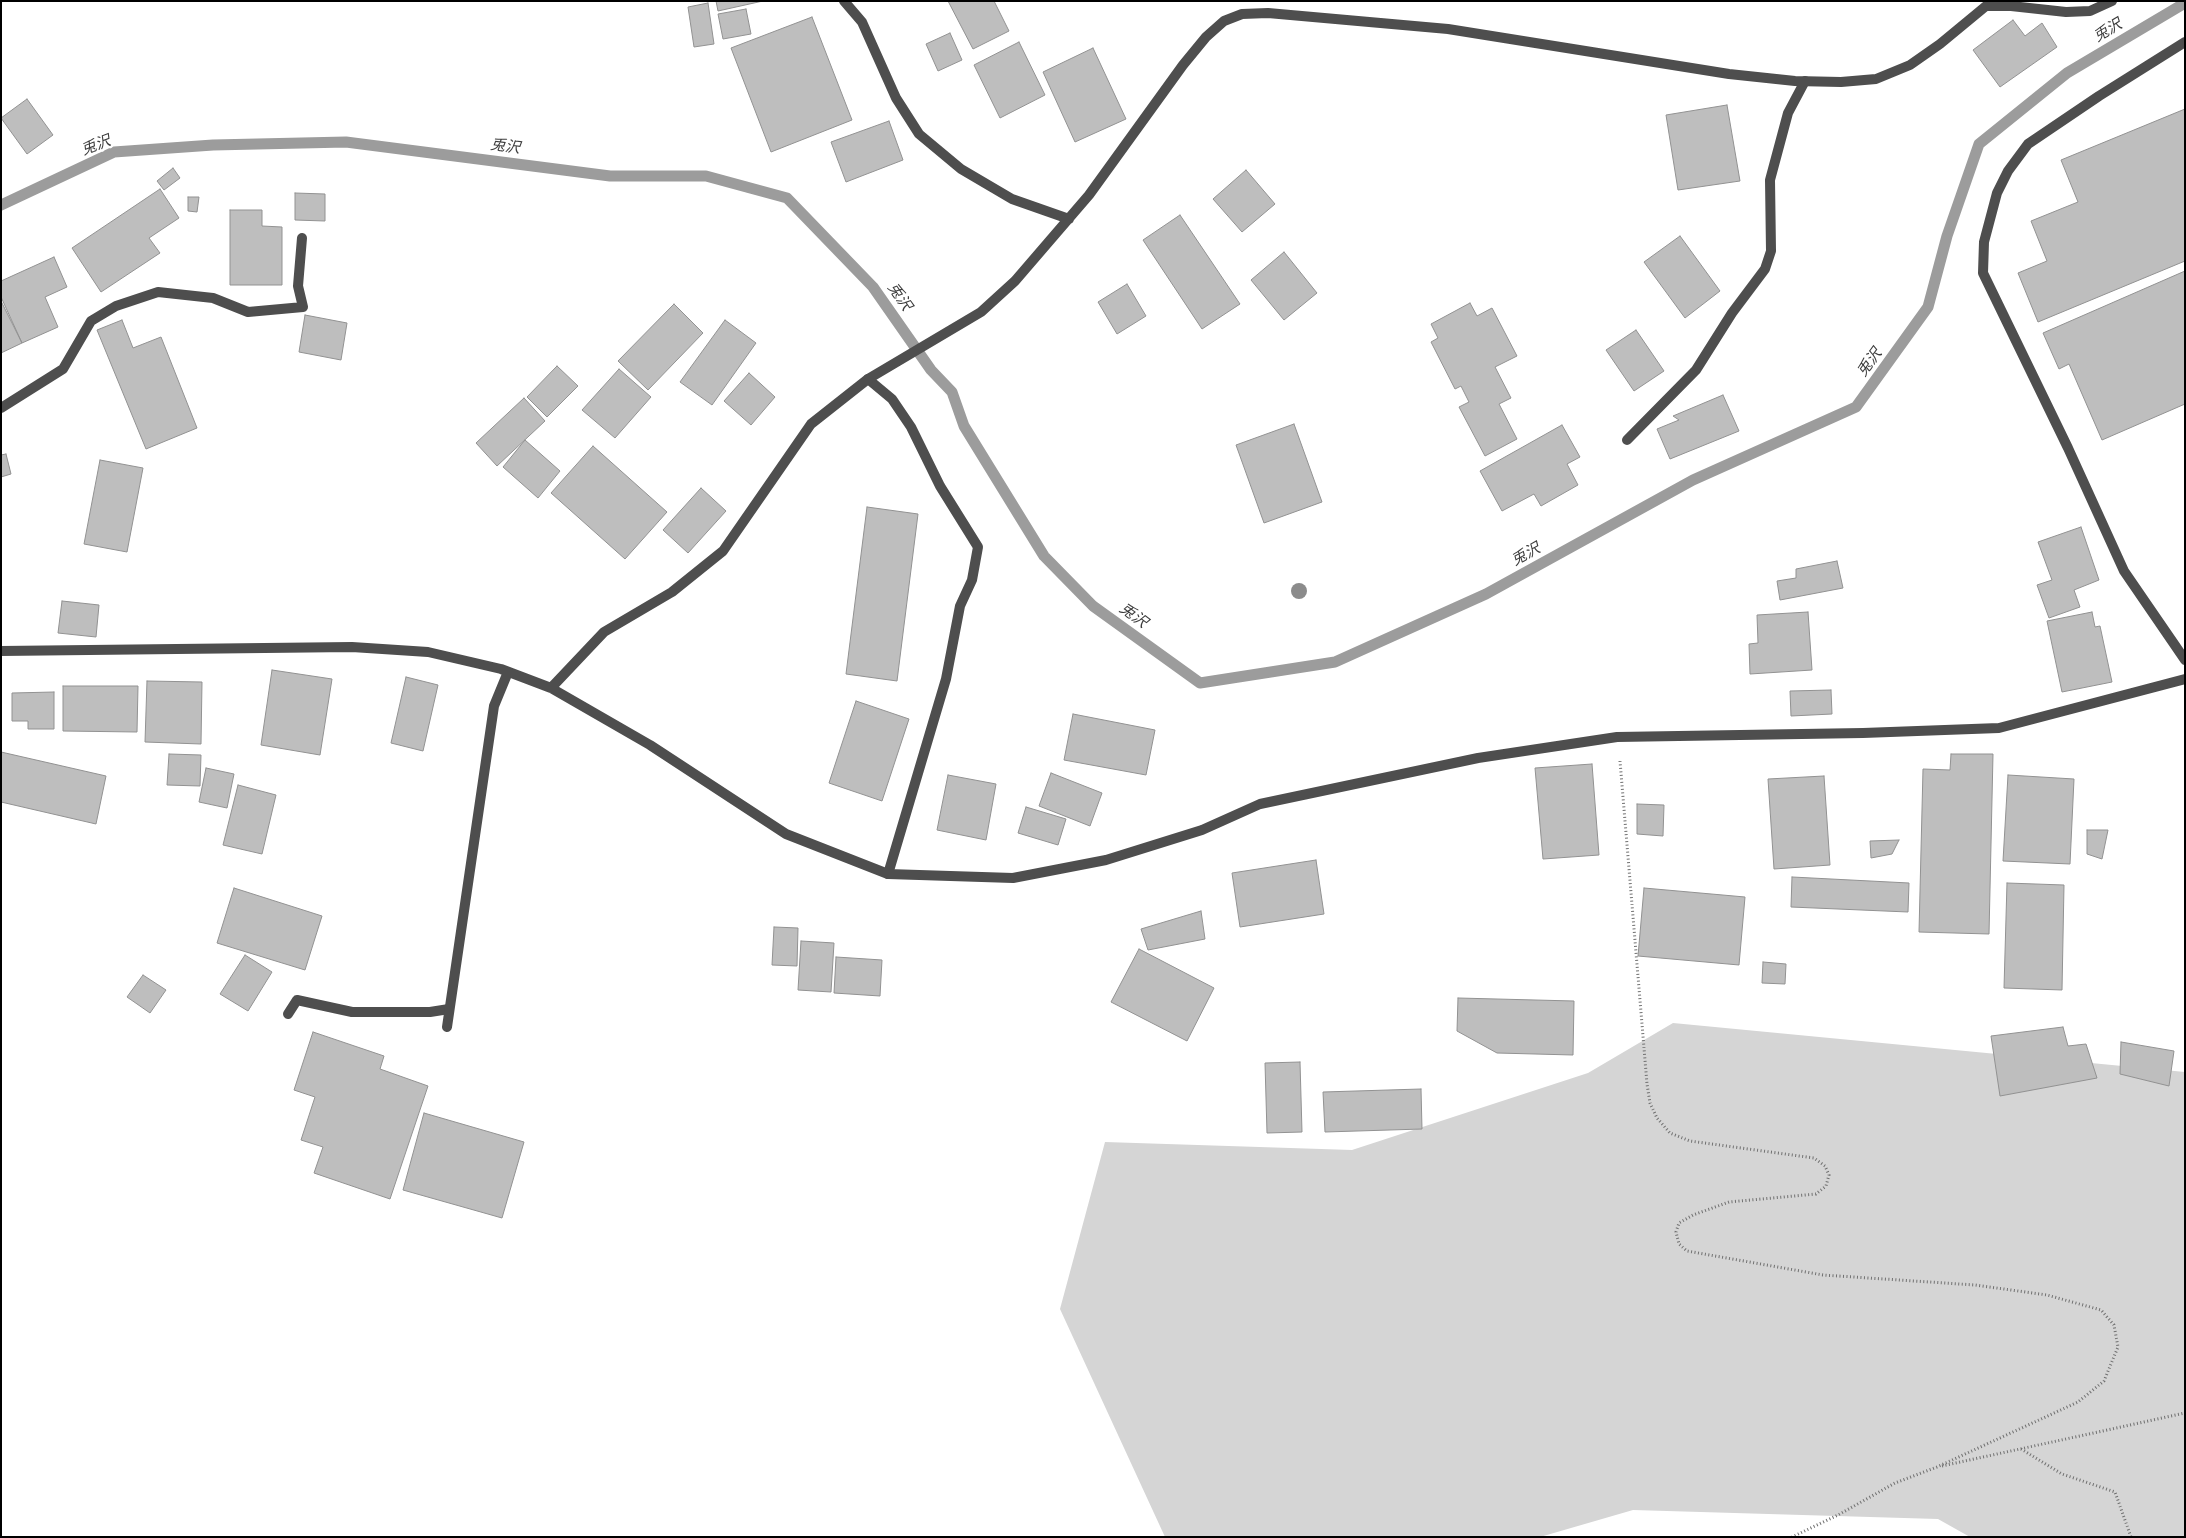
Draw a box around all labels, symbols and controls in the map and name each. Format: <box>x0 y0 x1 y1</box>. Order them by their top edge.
water label: 兎沢 <box>2091 16 2125 46</box>
water label: 兎沢 <box>79 132 113 160</box>
water label: 兎沢 <box>489 136 521 158</box>
water label: 兎沢 <box>883 280 915 314</box>
water label: 兎沢 <box>1854 346 1886 380</box>
water label: 兎沢 <box>1509 540 1543 570</box>
water label: 兎沢 <box>1116 600 1150 632</box>

